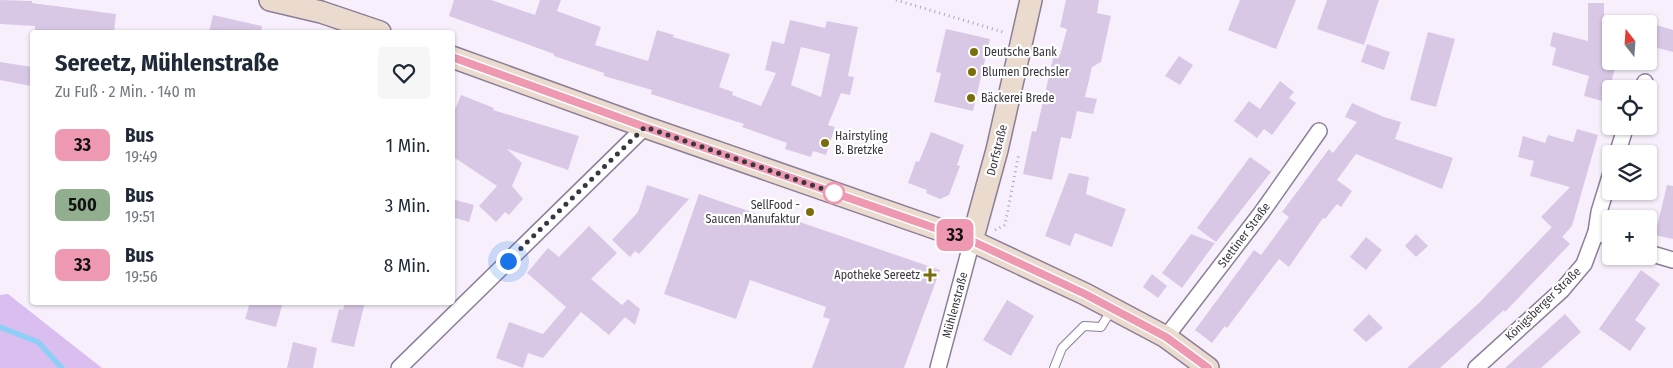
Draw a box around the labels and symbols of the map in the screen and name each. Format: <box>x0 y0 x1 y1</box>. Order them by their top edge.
north arrow <box>1602 15 1658 70</box>
place label: Deutsche Bank <box>984 45 1057 59</box>
marker: Deutsche Bank <box>968 46 980 58</box>
place label: Blumen Drechsler <box>982 65 1070 79</box>
marker: Blumen Drechsler <box>966 66 978 78</box>
place label: Bäckerei Brede <box>981 91 1054 105</box>
marker: Bäckerei Brede <box>965 92 977 104</box>
street label: Dorfstraße <box>984 123 1010 177</box>
place label: Hairstyling B. Bretzke <box>835 129 888 157</box>
marker: Hairstyling B. Bretzke <box>819 137 831 149</box>
unlabelled marker <box>823 182 845 204</box>
place label: SellFood - Saucen Manufaktur <box>706 198 801 226</box>
street label: Stettiner Straße <box>1215 200 1273 270</box>
marker: SellFood - Saucen Manufaktur <box>804 206 816 218</box>
line badge: 33 <box>932 219 978 251</box>
your location <box>496 249 521 274</box>
street label: Königsberger Straße <box>1502 264 1584 343</box>
place label: Apotheke Sereetz <box>834 268 920 282</box>
marker: Apotheke Sereetz <box>924 269 936 281</box>
street label: Mühlenstraße <box>939 270 971 339</box>

